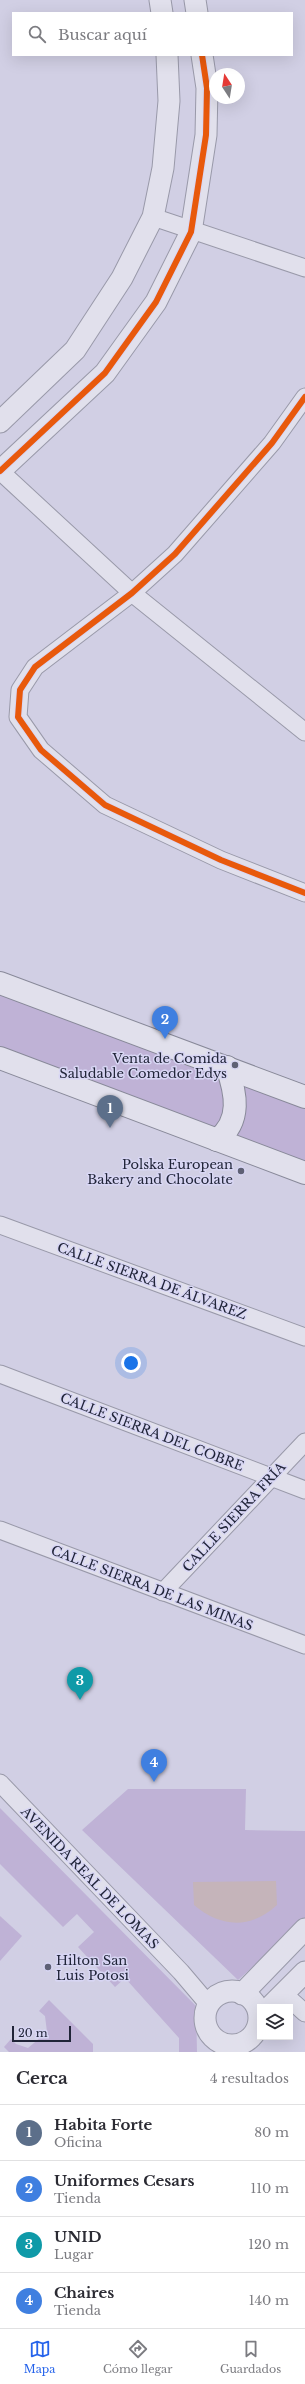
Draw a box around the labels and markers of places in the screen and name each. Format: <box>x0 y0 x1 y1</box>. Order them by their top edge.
pin: 2 <box>152 1006 178 1039</box>
place label: Venta de Comida Saludable Comedor Edys <box>59 1050 228 1082</box>
marker: Venta de Comida Saludable Comedor Edys <box>230 1060 240 1070</box>
pin: 1 <box>97 1095 123 1128</box>
place label: Polska European Bakery and Chocolate <box>87 1156 233 1188</box>
marker: Polska European Bakery and Chocolate <box>236 1166 246 1176</box>
pin: 3 <box>67 1667 93 1700</box>
pin: 4 <box>141 1749 167 1782</box>
place label: Hilton San Luis Potosi <box>56 1952 130 1984</box>
marker: Hilton San Luis Potosi <box>43 1962 53 1972</box>

